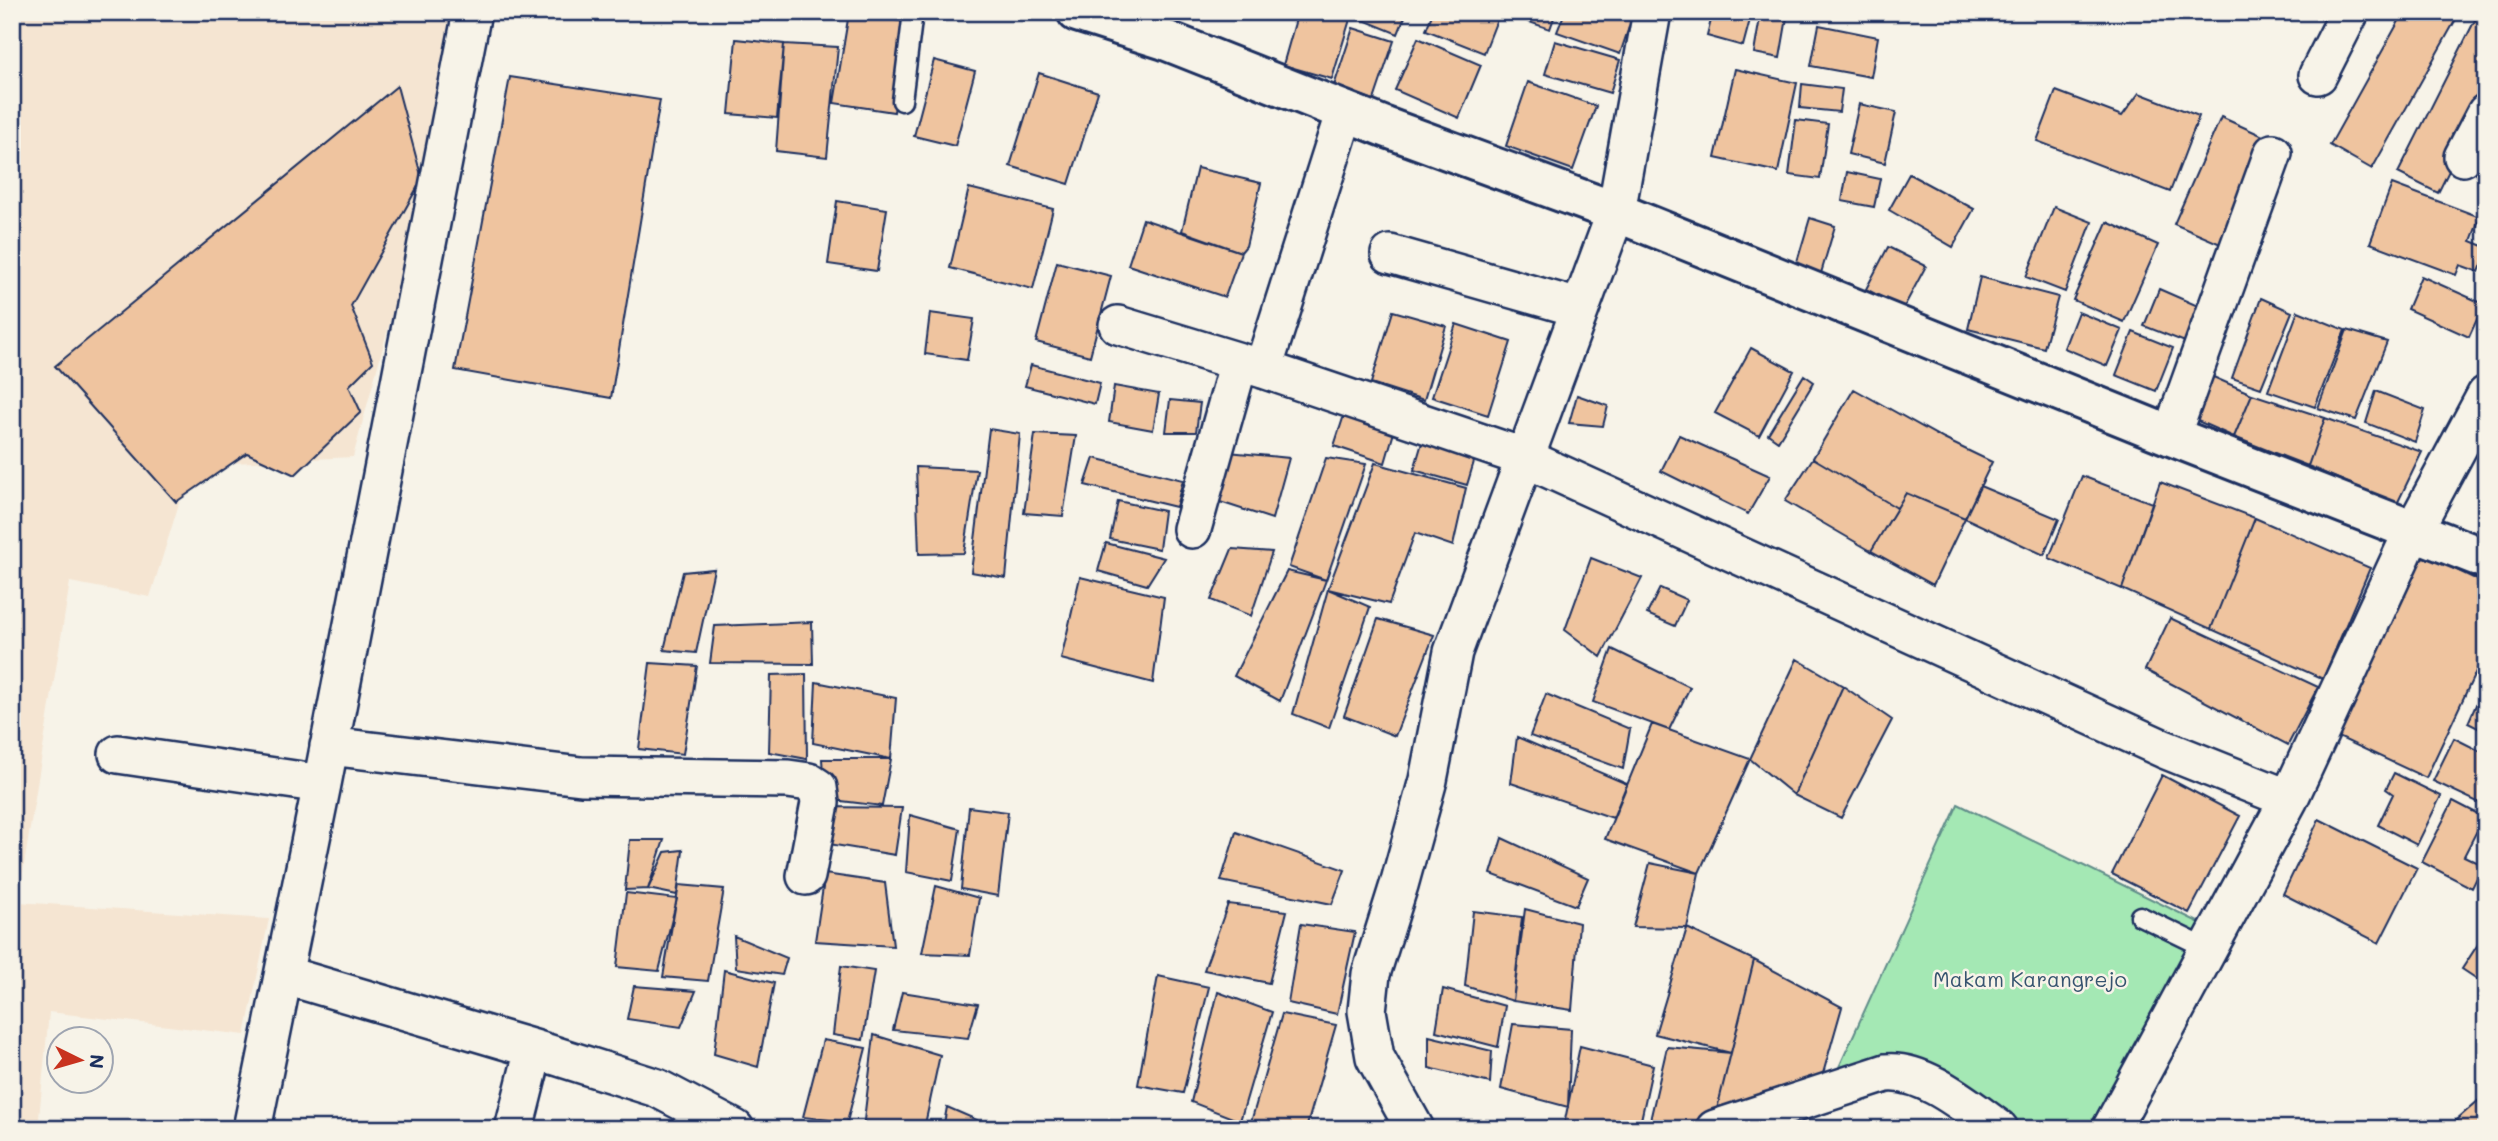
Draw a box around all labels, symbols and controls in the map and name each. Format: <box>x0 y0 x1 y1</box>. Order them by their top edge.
park label: Makam Karangrejo <box>1933 965 2127 992</box>
north arrow <box>46 1026 116 1096</box>
text: N <box>84 1053 111 1070</box>

